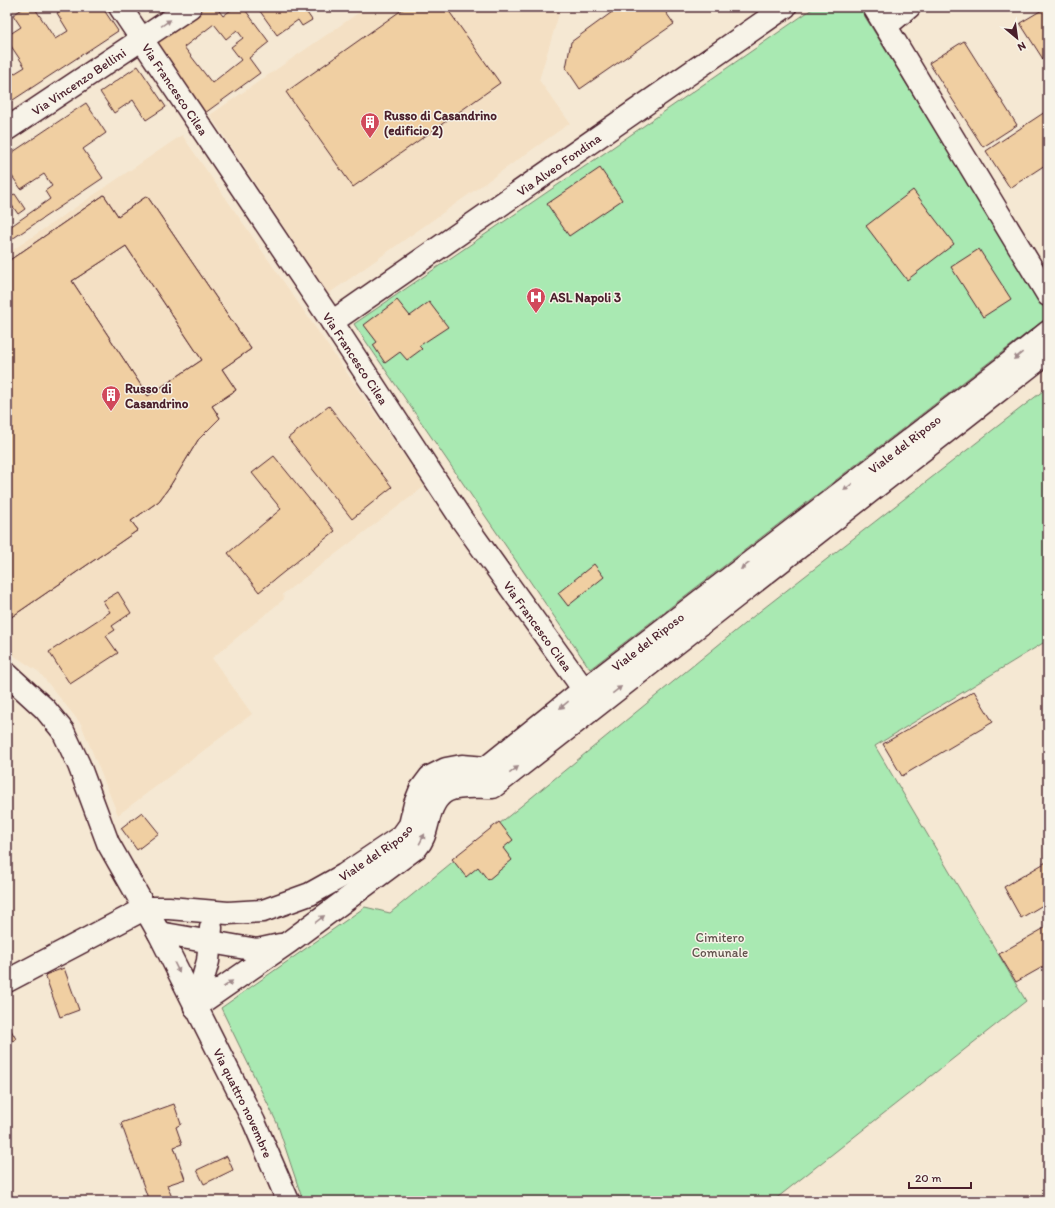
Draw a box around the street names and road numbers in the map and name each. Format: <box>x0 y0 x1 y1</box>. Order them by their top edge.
street label: Via Francesco Cilea <box>139 40 212 138</box>
street label: Via Vincenzo Bellini <box>29 45 128 118</box>
street label: Via Alveo Fondina <box>514 130 604 199</box>
street label: Via Francesco Cilea <box>320 309 392 408</box>
street label: Viale del Riposo <box>865 411 944 476</box>
street label: Via Francesco Cilea <box>501 578 576 674</box>
street label: Viale del Riposo <box>608 609 687 674</box>
street label: Viale del Riposo <box>336 821 416 884</box>
street label: Via quattro novembre <box>211 1046 276 1160</box>

